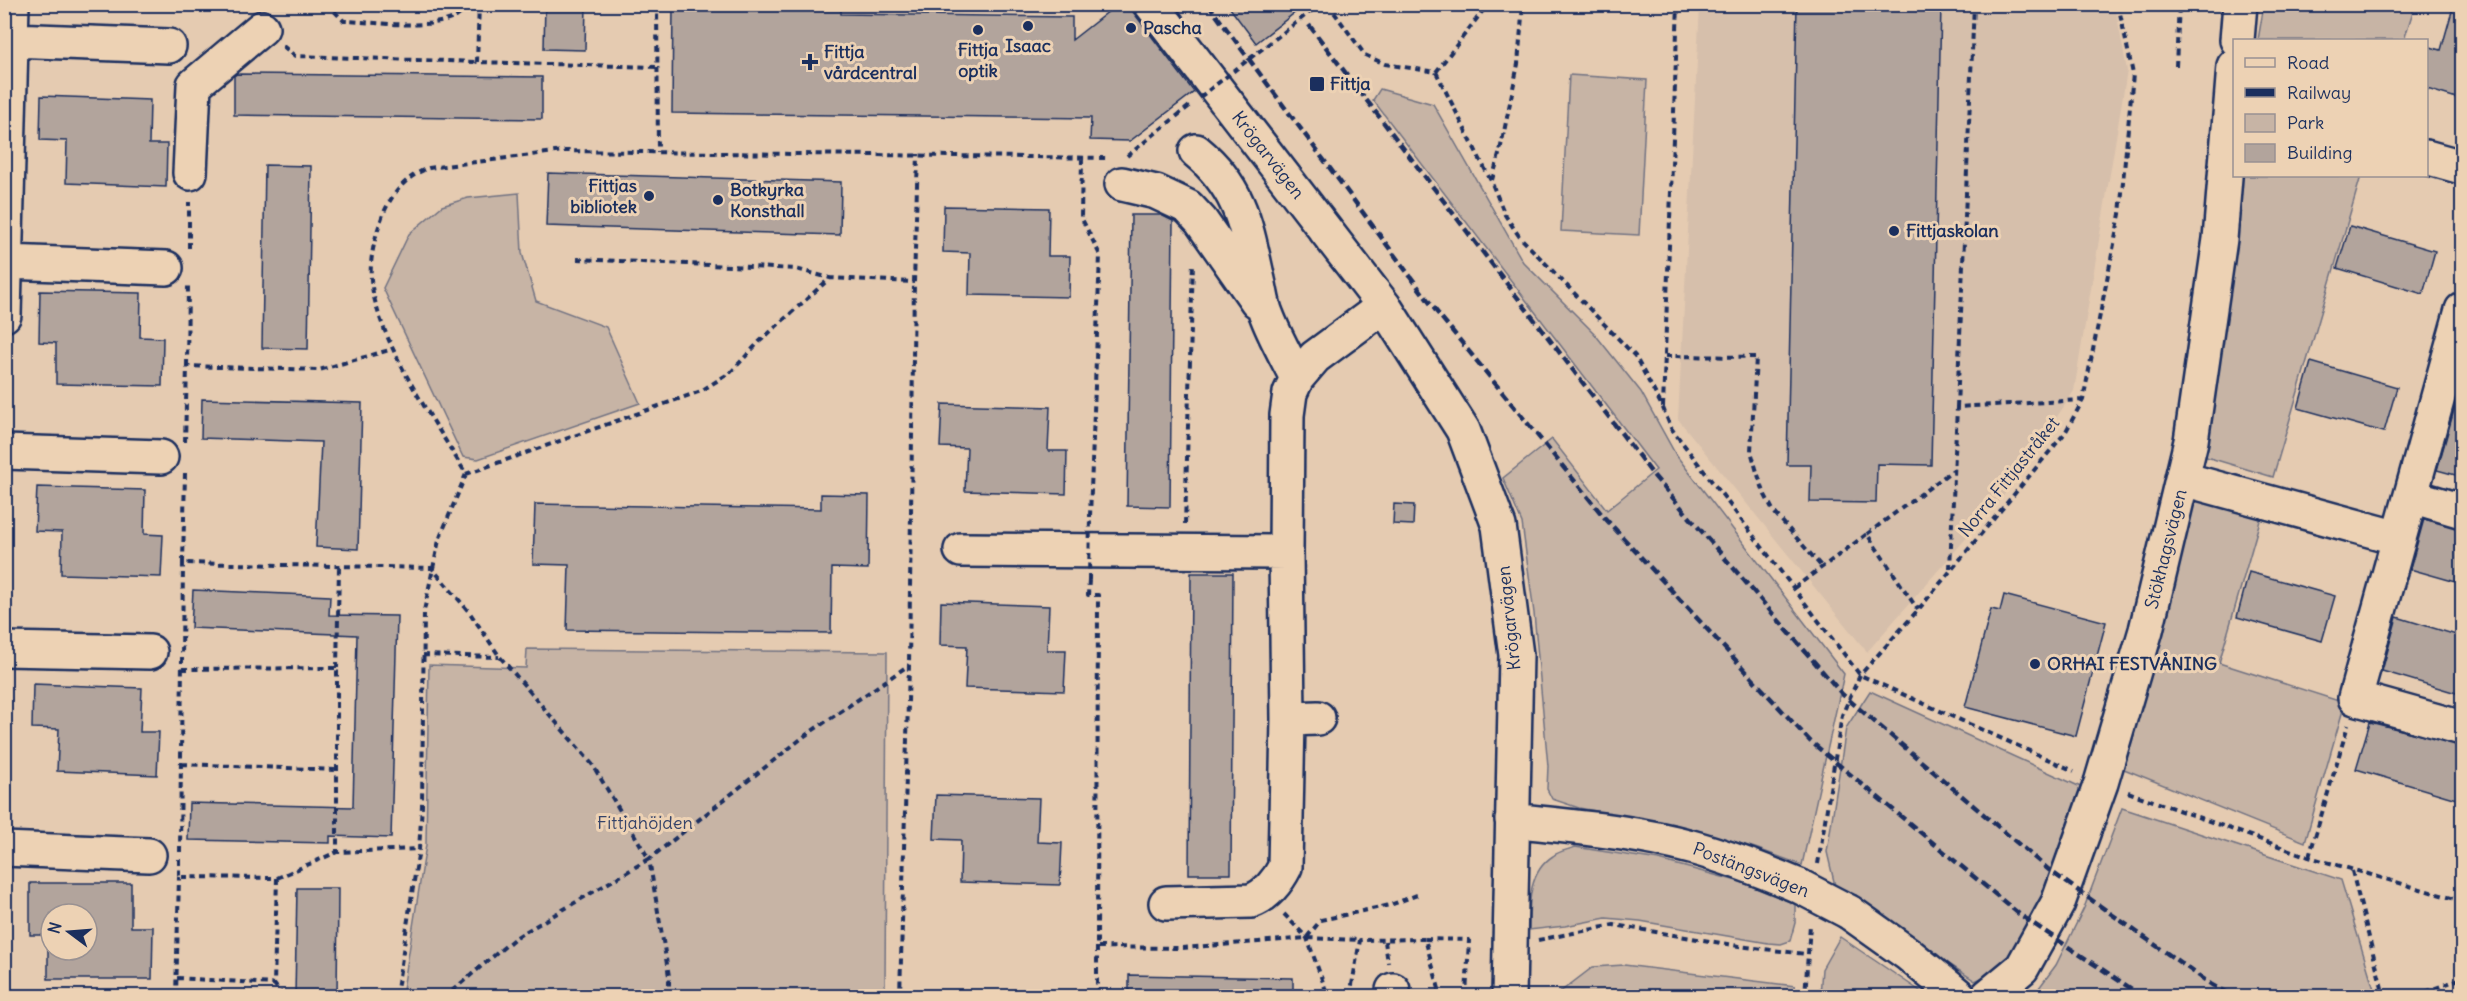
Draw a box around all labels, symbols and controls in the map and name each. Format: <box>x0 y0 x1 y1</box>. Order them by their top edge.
place label: Pascha <box>1143 16 1202 39</box>
marker: Isaac <box>1021 19 1035 33</box>
marker: Pascha <box>1124 21 1138 35</box>
marker: Fittja optik <box>971 23 985 37</box>
place label: Isaac <box>1005 34 1051 57</box>
place label: Fittja optik <box>958 38 998 82</box>
legend <box>2233 39 2428 177</box>
place label: Fittja vårdcentral <box>824 40 917 84</box>
text: Road <box>2287 51 2330 74</box>
marker: Fittja vårdcentral <box>801 53 819 71</box>
place label: Fittja <box>1330 72 1371 95</box>
marker: Fittja <box>1308 75 1326 93</box>
text: Railway <box>2287 81 2351 104</box>
street label: Krögarvägen <box>1227 106 1310 203</box>
text: Park <box>2287 111 2324 134</box>
text: Building <box>2287 141 2352 164</box>
place label: Fittjas bibliotek <box>570 174 637 218</box>
place label: Botkyrka Konsthall <box>730 178 804 222</box>
marker: Fittjas bibliotek <box>642 189 656 203</box>
marker: Botkyrka Konsthall <box>711 193 725 207</box>
place label: Fittjaskolan <box>1906 219 1999 242</box>
marker: Fittjaskolan <box>1887 224 1901 238</box>
street label: Norra Fittjastråket <box>1953 412 2064 542</box>
street label: Stökhagsvägen <box>2139 486 2192 611</box>
street label: Krögarvägen <box>1492 565 1525 672</box>
place label: ORHAI FESTVÅNING <box>2047 651 2217 675</box>
marker: ORHAI FESTVÅNING <box>2028 657 2042 671</box>
park label: Fittjahöjden <box>597 811 693 834</box>
street label: Postängsvägen <box>1690 837 1813 902</box>
north arrow <box>39 902 99 962</box>
text: N <box>43 920 66 936</box>

